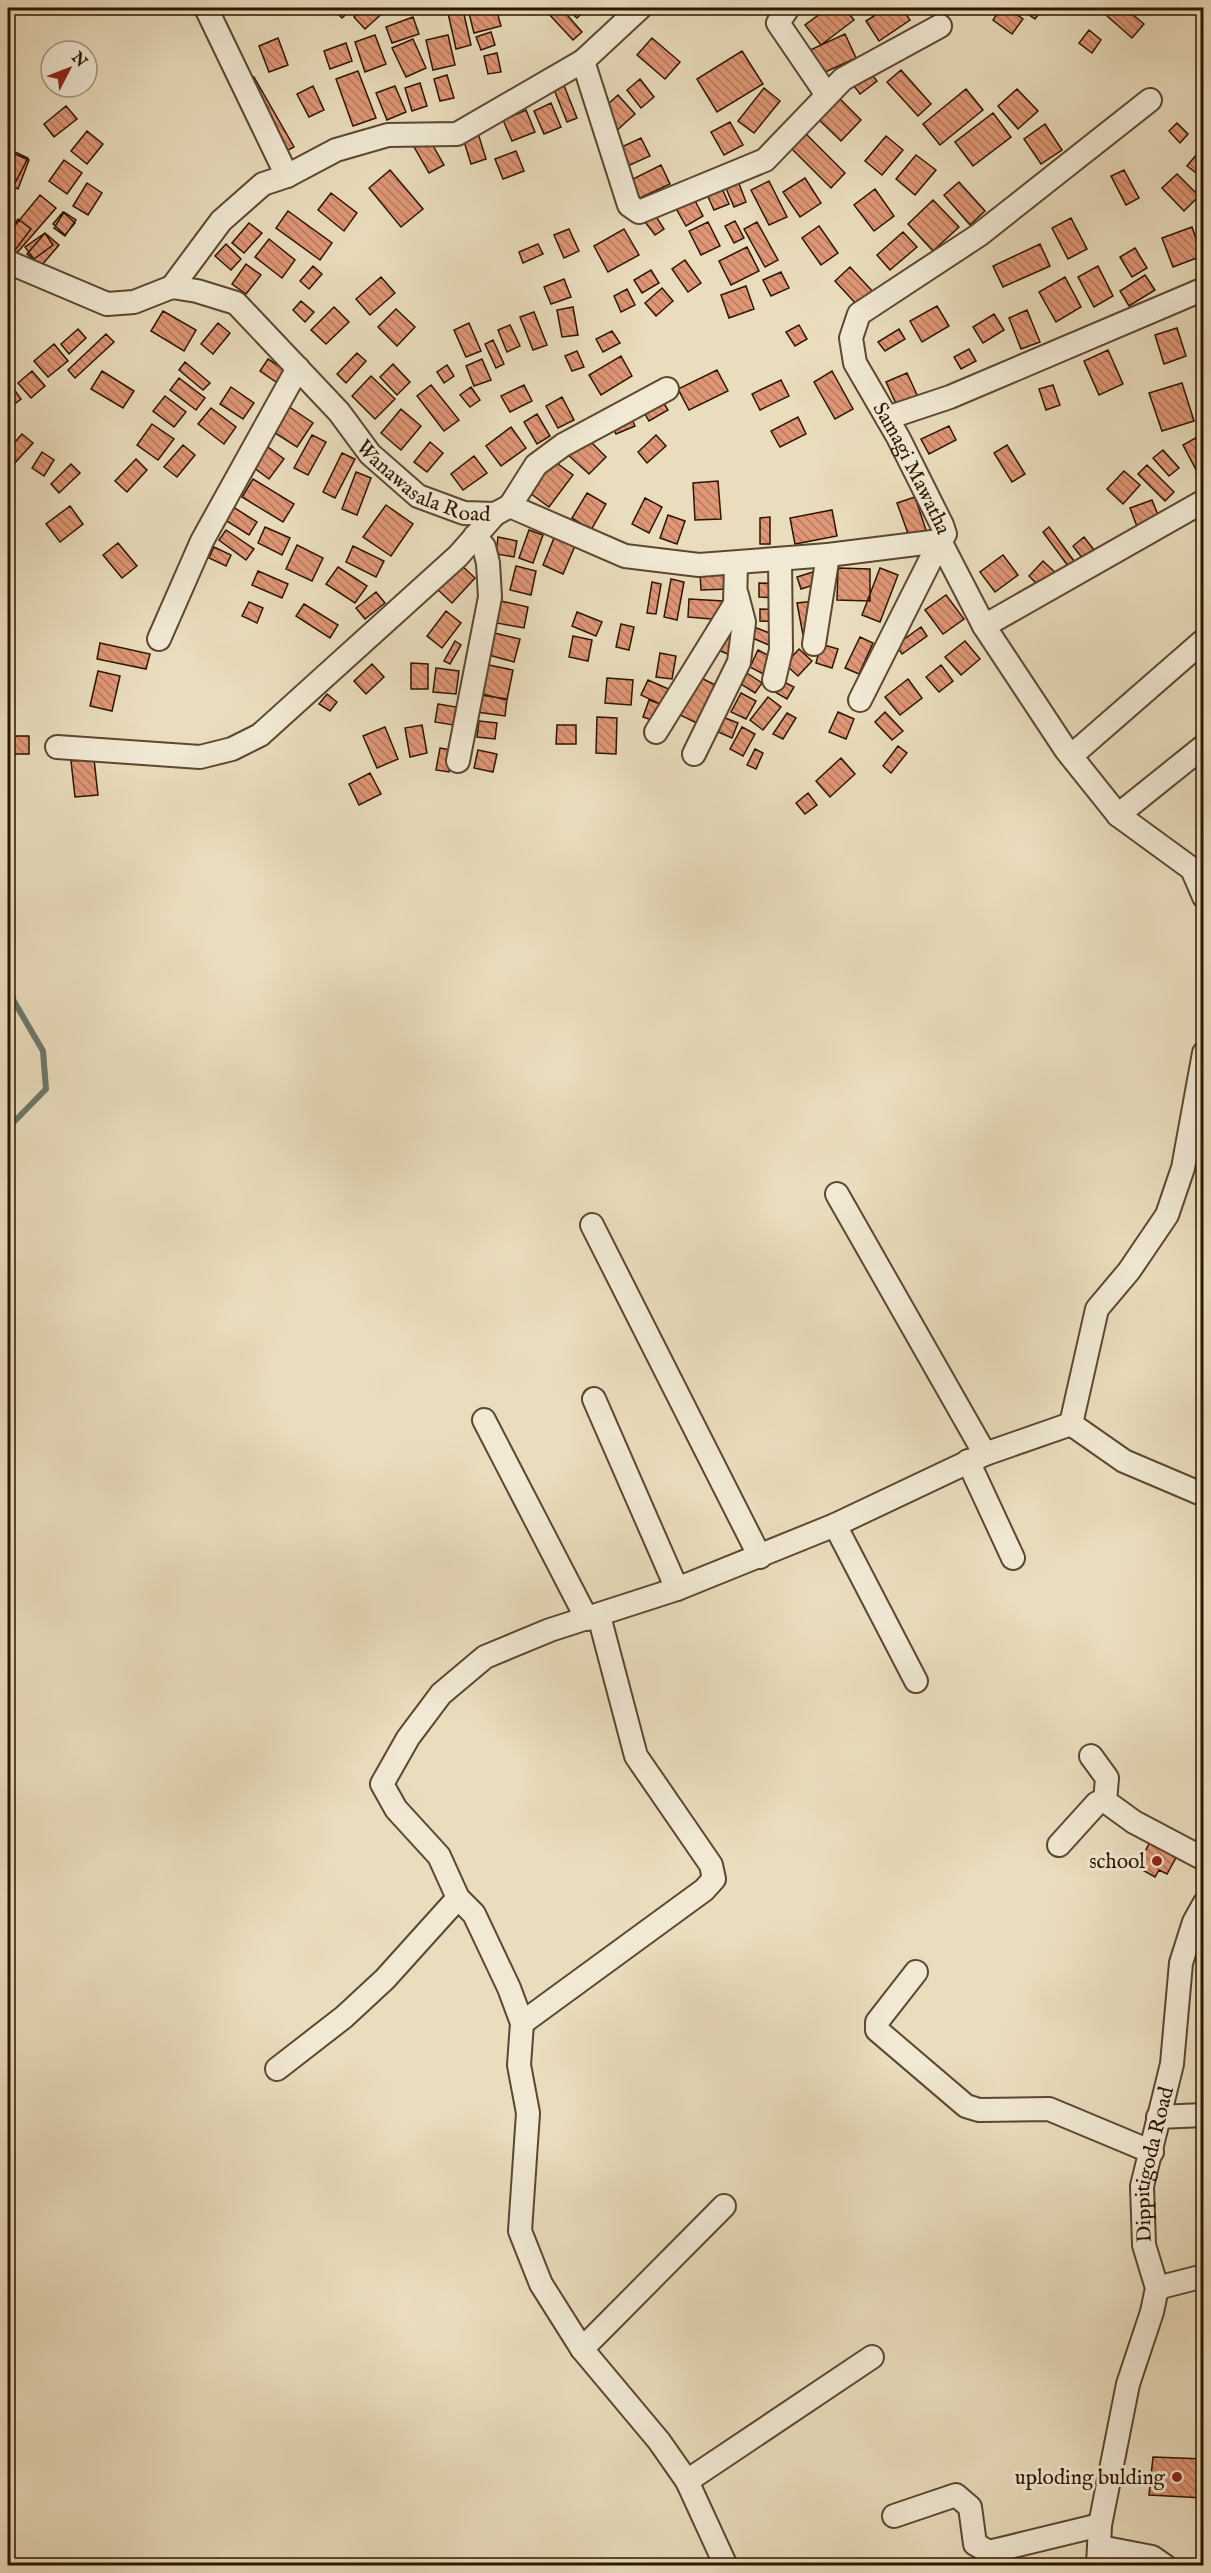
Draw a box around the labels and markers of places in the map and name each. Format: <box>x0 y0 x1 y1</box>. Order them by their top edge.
place label: school <box>1089 1849 1145 1876</box>
marker: school <box>1150 1854 1164 1868</box>
place label: uploding bulding <box>1015 2465 1166 2492</box>
marker: uploding bulding <box>1170 2470 1184 2484</box>

